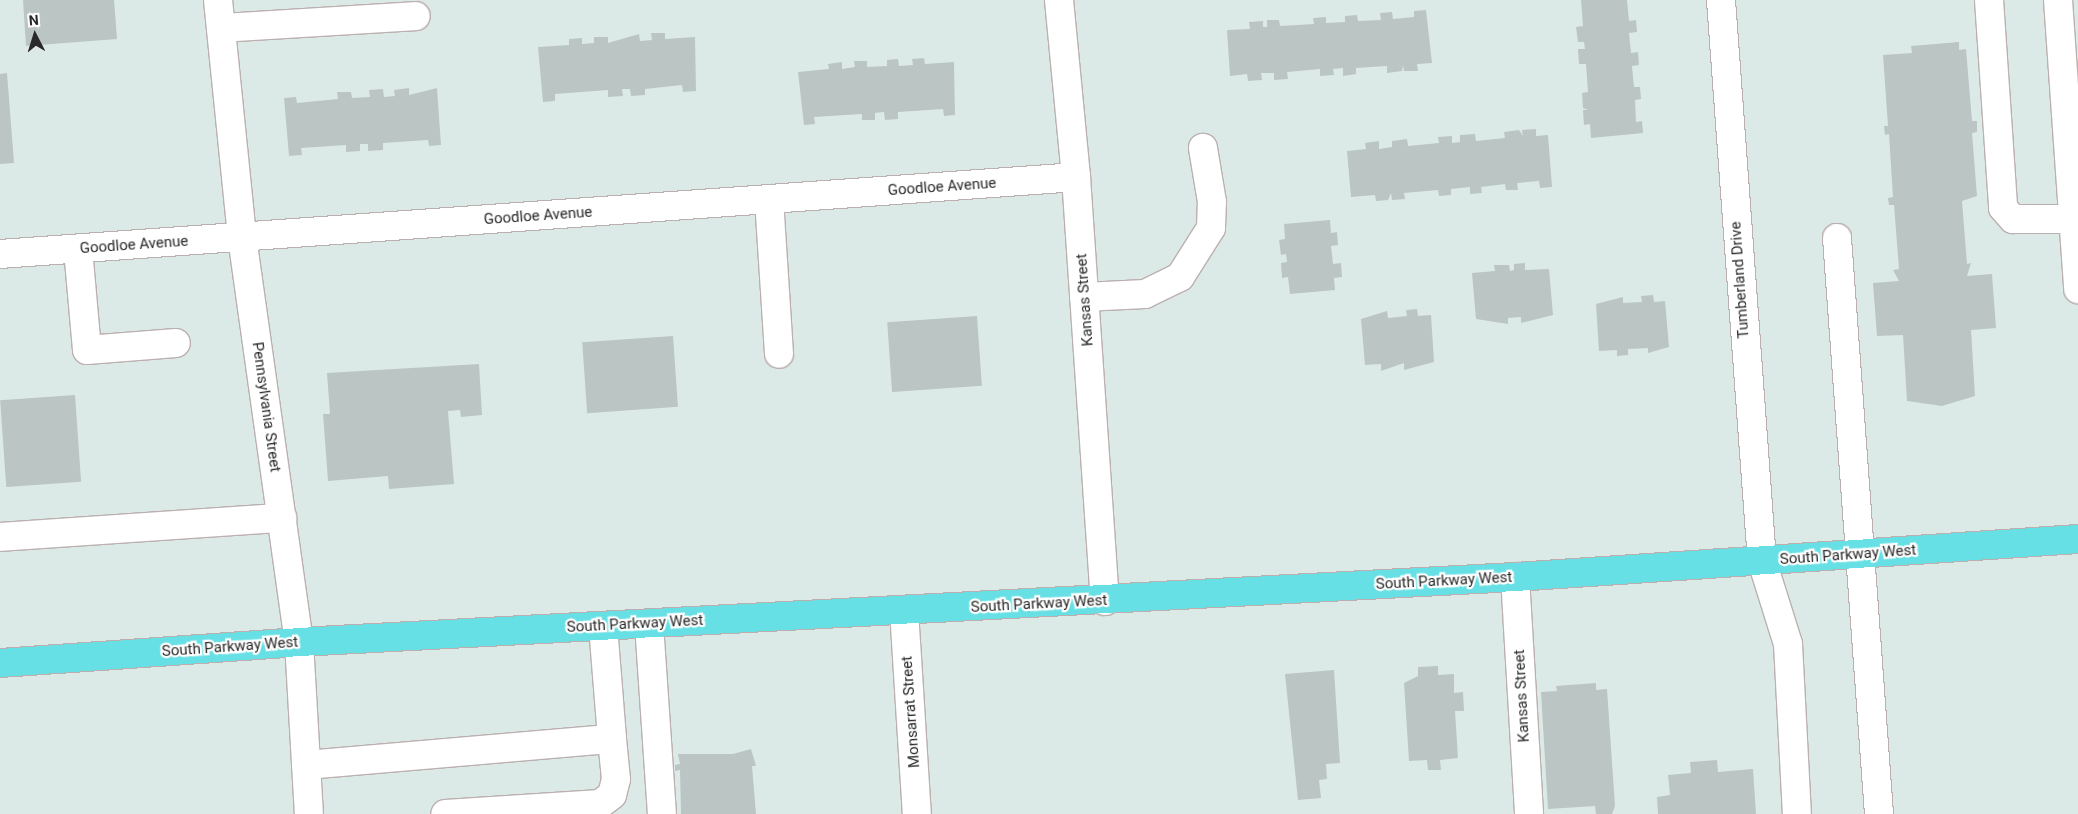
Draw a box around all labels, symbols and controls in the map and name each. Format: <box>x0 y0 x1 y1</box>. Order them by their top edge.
north arrow <box>10 10 60 60</box>
text: N <box>28 12 39 28</box>
street label: Goodloe Avenue <box>887 174 997 200</box>
street label: Goodloe Avenue <box>483 203 593 229</box>
street label: Tumberland Drive <box>1727 221 1753 339</box>
street label: Goodloe Avenue <box>79 232 189 258</box>
street label: Kansas Street <box>1073 253 1097 347</box>
street label: Pennsylvania Street <box>248 341 284 473</box>
street label: South Parkway West <box>1779 541 1917 569</box>
street label: South Parkway West <box>1375 568 1513 594</box>
street label: South Parkway West <box>970 591 1108 617</box>
street label: South Parkway West <box>566 611 704 637</box>
street label: South Parkway West <box>161 633 299 661</box>
street label: Kansas Street <box>1511 649 1533 743</box>
street label: Monsarrat Street <box>898 655 924 769</box>

